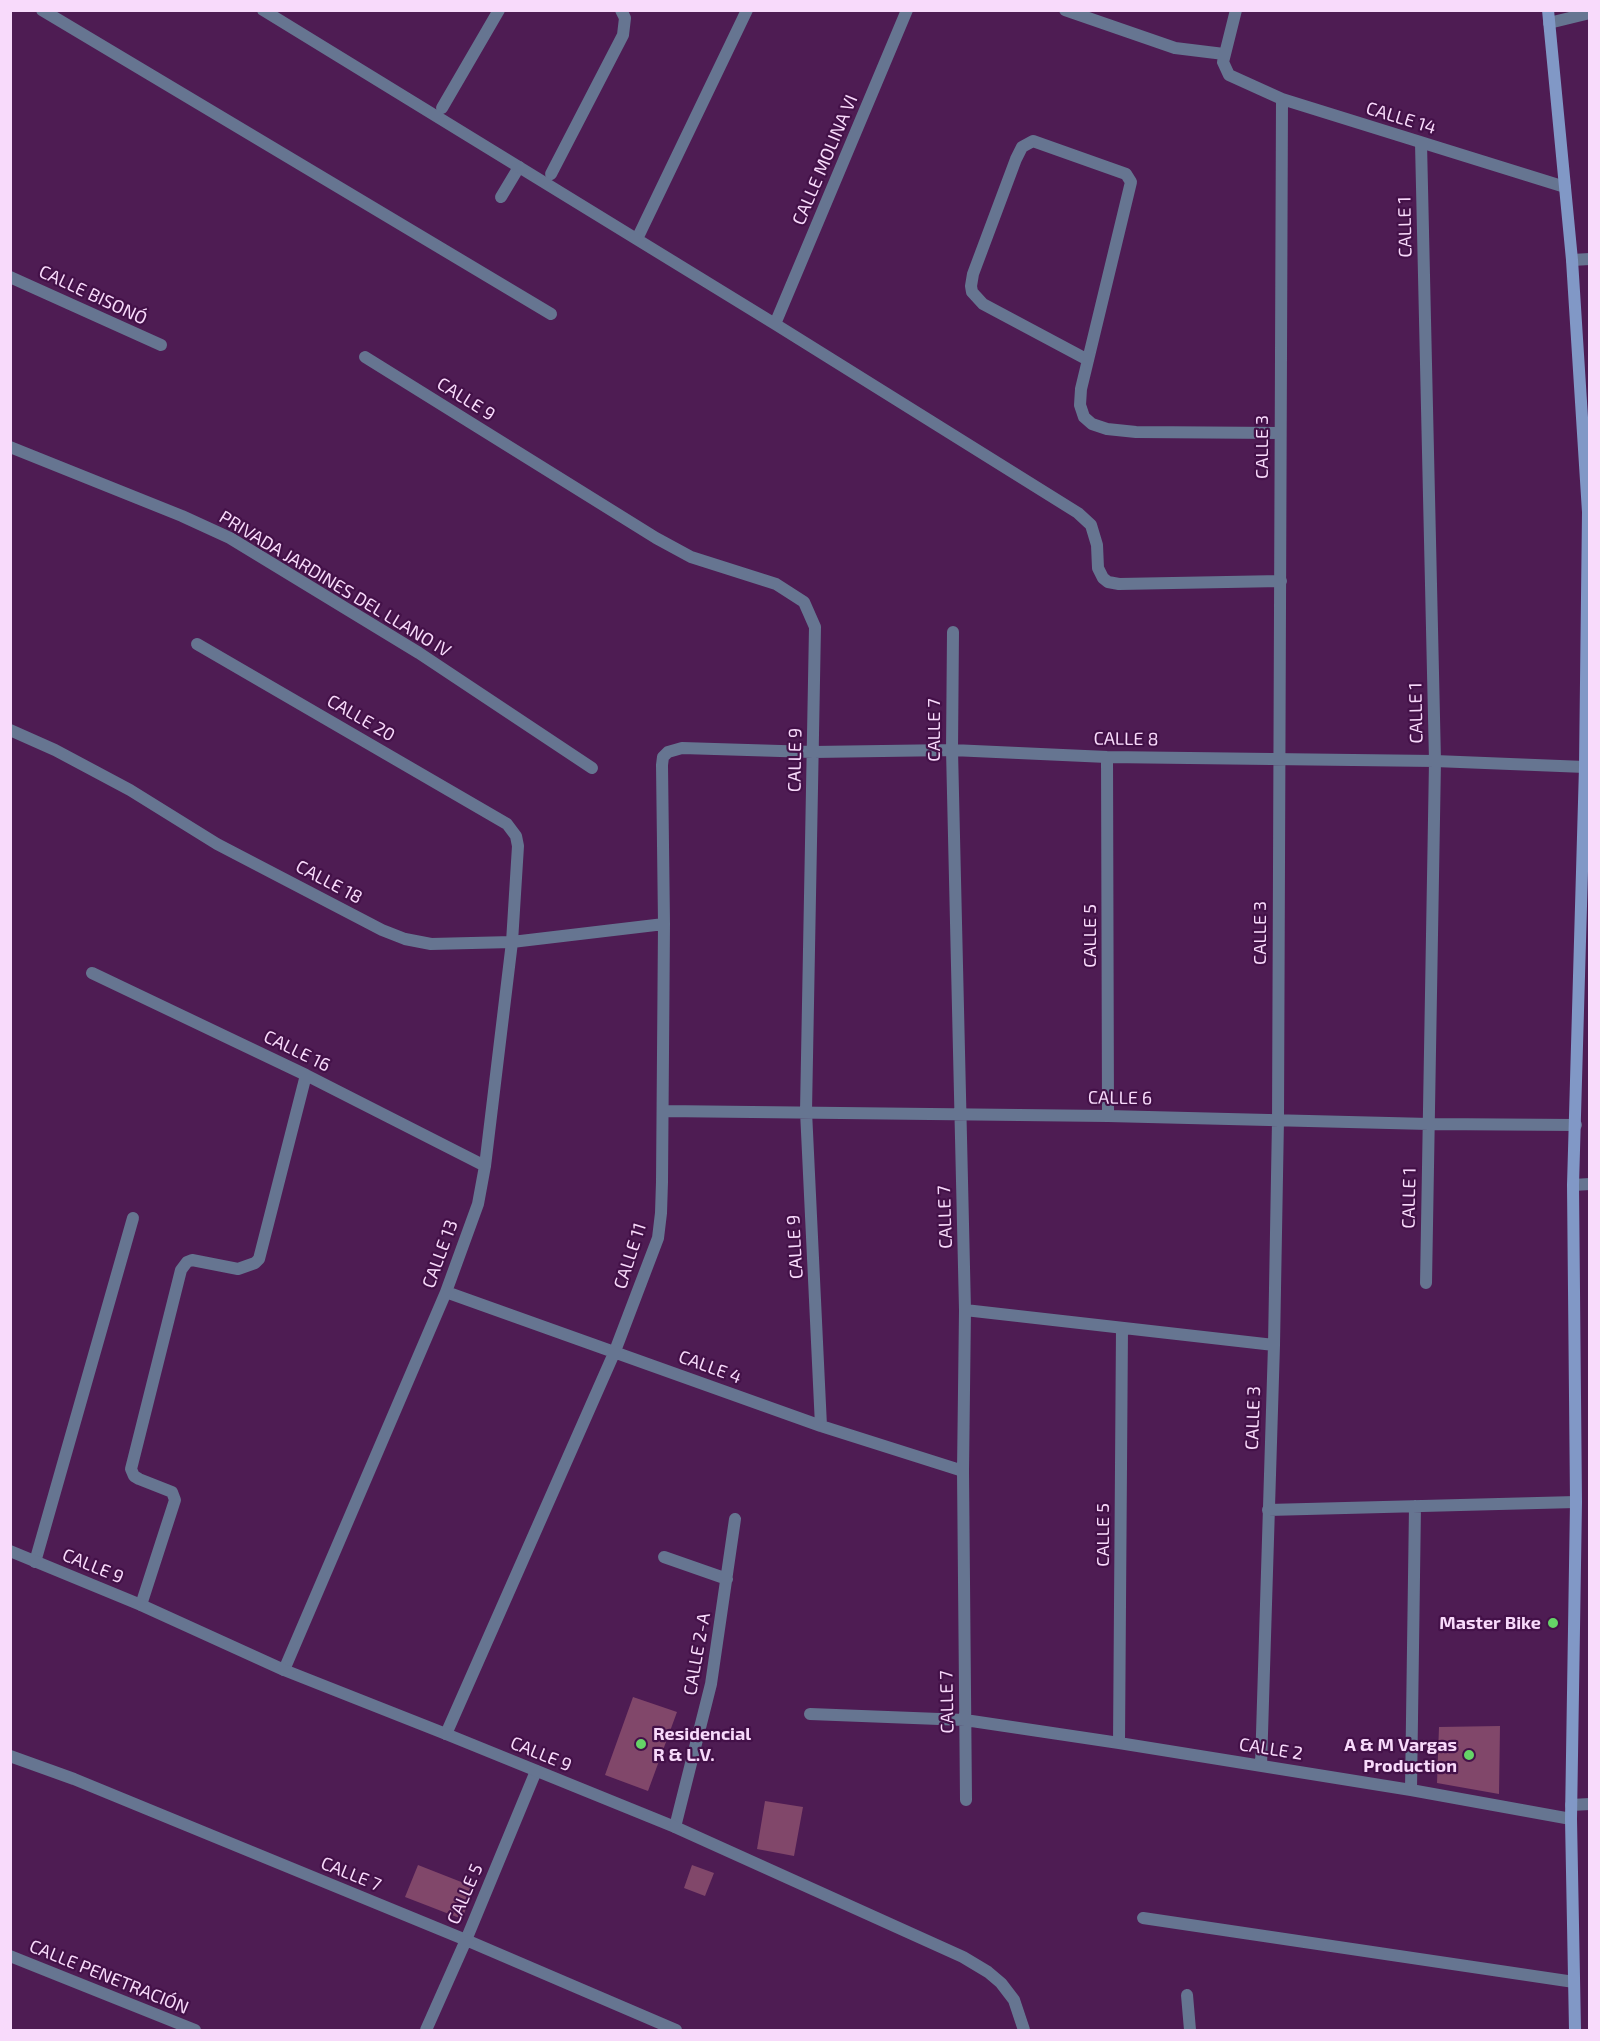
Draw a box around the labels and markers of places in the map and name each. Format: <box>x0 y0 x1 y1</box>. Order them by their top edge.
place label: Master Bike <box>1439 1612 1541 1634</box>
marker: Master Bike <box>1546 1616 1560 1630</box>
place label: Residencial R & L.V. <box>653 1723 751 1766</box>
place label: A & M Vargas Production <box>1344 1734 1457 1776</box>
marker: Residencial R & L.V. <box>634 1737 648 1751</box>
marker: A & M Vargas Production <box>1462 1748 1476 1762</box>

